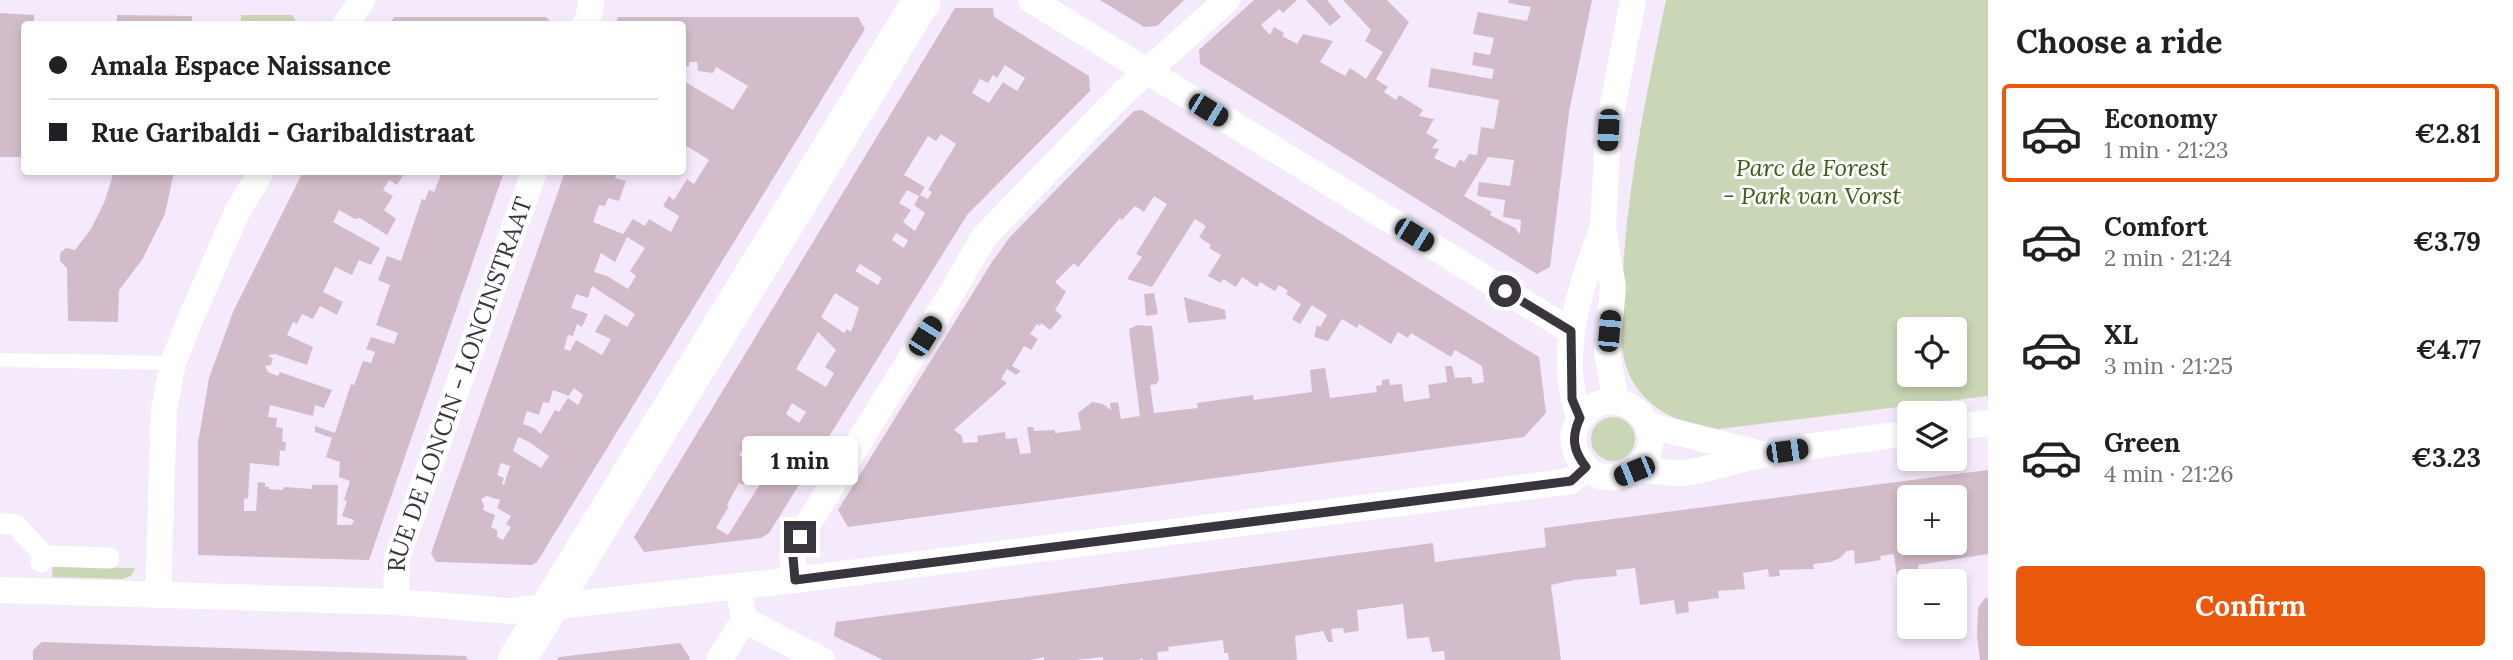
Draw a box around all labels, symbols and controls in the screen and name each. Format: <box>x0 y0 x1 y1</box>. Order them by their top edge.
text: Choose a ride <box>2016 21 2223 62</box>
text: Amala Espace Naissance <box>91 49 391 82</box>
car <box>1185 90 1232 130</box>
icon: car <box>2020 102 2083 165</box>
text: Economy <box>2104 102 2217 135</box>
car <box>1597 108 1620 152</box>
text: Rue Garibaldi - Garibaldistraat <box>91 116 475 149</box>
text: €2.81 <box>2415 117 2481 150</box>
text: 1 min · 21:23 <box>2104 135 2229 164</box>
park label: Parc de Forest - Park van Vorst <box>1723 152 1901 211</box>
street label: RUE DE LONCIN - LONCINSTRAAT <box>381 193 539 572</box>
icon: car <box>2020 210 2083 273</box>
text: Comfort <box>2104 210 2208 243</box>
car <box>1391 215 1438 255</box>
text: €3.79 <box>2413 225 2481 258</box>
text: 2 min · 21:24 <box>2104 243 2232 272</box>
route start <box>1489 275 1521 307</box>
car <box>1597 309 1622 353</box>
car <box>905 313 946 359</box>
map controls <box>1897 317 1967 639</box>
button: locate <box>1897 317 1967 387</box>
icon: car <box>2020 318 2083 381</box>
text: XL <box>2104 318 2138 351</box>
text: €4.77 <box>2416 333 2481 366</box>
text: 3 min · 21:25 <box>2104 351 2233 380</box>
button: layers <box>1897 401 1967 471</box>
icon: car <box>2020 426 2083 489</box>
text: Green <box>2104 426 2180 459</box>
callout: 1 min <box>742 435 858 484</box>
car <box>1765 438 1810 464</box>
text: €3.23 <box>2411 441 2481 474</box>
text: 1 min <box>771 446 829 475</box>
car <box>1611 453 1658 489</box>
text: 4 min · 21:26 <box>2104 459 2233 488</box>
button: + <box>1897 485 1967 555</box>
route end <box>784 521 816 553</box>
button: Confirm <box>2016 566 2485 646</box>
button: − <box>1897 569 1967 639</box>

